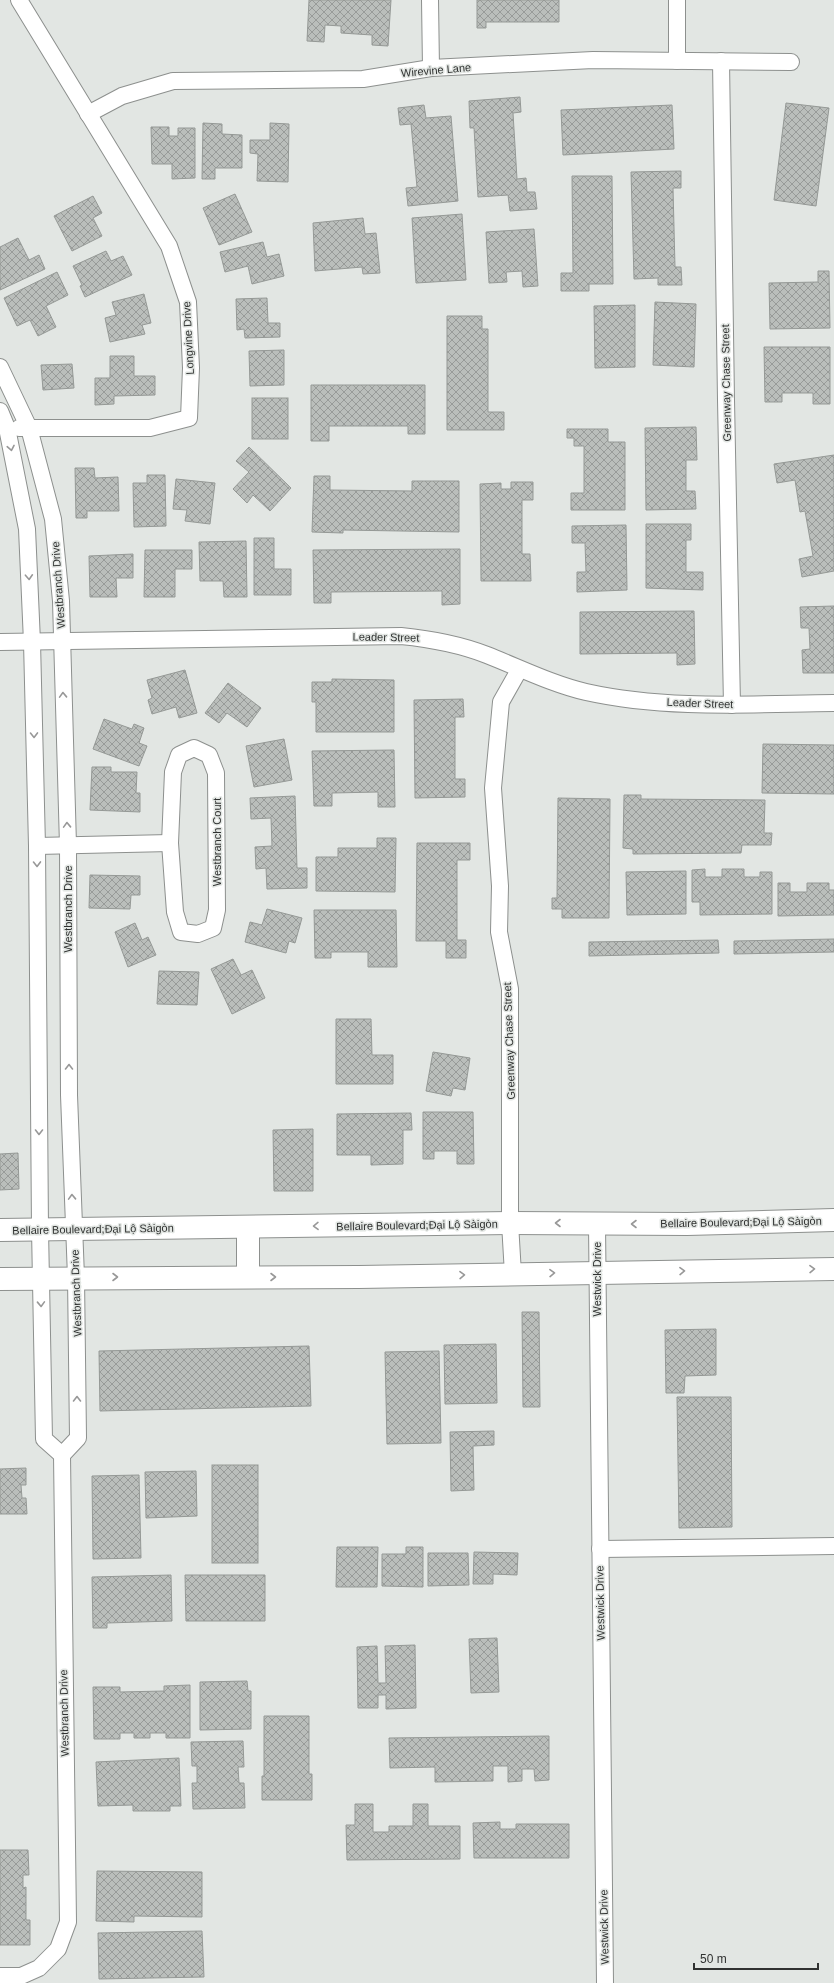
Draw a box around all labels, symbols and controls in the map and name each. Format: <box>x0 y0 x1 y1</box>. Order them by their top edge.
street label: Wirevine Lane <box>400 61 472 79</box>
street label: Longvine Drive <box>180 301 196 375</box>
street label: Greenway Chase Street <box>719 324 733 442</box>
one-way arrow <box>7 445 15 451</box>
street label: Westbranch Drive <box>49 541 67 629</box>
one-way arrow <box>24 574 33 580</box>
street label: Leader Street <box>353 630 419 644</box>
one-way arrow <box>59 692 67 698</box>
street label: Leader Street <box>666 696 734 710</box>
one-way arrow <box>30 732 38 738</box>
street label: Westbranch Court <box>211 798 223 886</box>
one-way arrow <box>63 822 72 828</box>
one-way arrow <box>33 861 41 867</box>
street label: Westbranch Drive <box>62 865 74 953</box>
street label: Greenway Chase Street <box>501 982 517 1100</box>
one-way arrow <box>65 1064 73 1070</box>
one-way arrow <box>35 1129 43 1135</box>
one-way arrow <box>68 1194 77 1200</box>
street label: Bellaire Boulevard;Đại Lộ Sàigòn <box>660 1215 822 1229</box>
street label: Bellaire Boulevard;Đại Lộ Sàigòn <box>336 1218 498 1232</box>
one-way arrow <box>555 1219 561 1227</box>
one-way arrow <box>631 1220 637 1228</box>
street label: Bellaire Boulevard;Đại Lộ Sàigòn <box>12 1222 174 1236</box>
one-way arrow <box>313 1222 319 1230</box>
street label: Westwick Drive <box>591 1242 603 1316</box>
street label: Westbranch Drive <box>68 1249 84 1337</box>
one-way arrow <box>809 1265 815 1274</box>
one-way arrow <box>679 1267 685 1275</box>
one-way arrow <box>549 1269 555 1277</box>
one-way arrow <box>459 1270 465 1279</box>
one-way arrow <box>112 1273 118 1281</box>
one-way arrow <box>270 1273 276 1281</box>
one-way arrow <box>37 1301 45 1307</box>
one-way arrow <box>73 1396 81 1402</box>
street label: Westwick Drive <box>593 1565 607 1641</box>
street label: Westbranch Drive <box>57 1669 71 1757</box>
street label: Westwick Drive <box>597 1889 611 1965</box>
scale bar <box>694 1945 818 1971</box>
text: 50 m <box>700 1952 727 1966</box>

